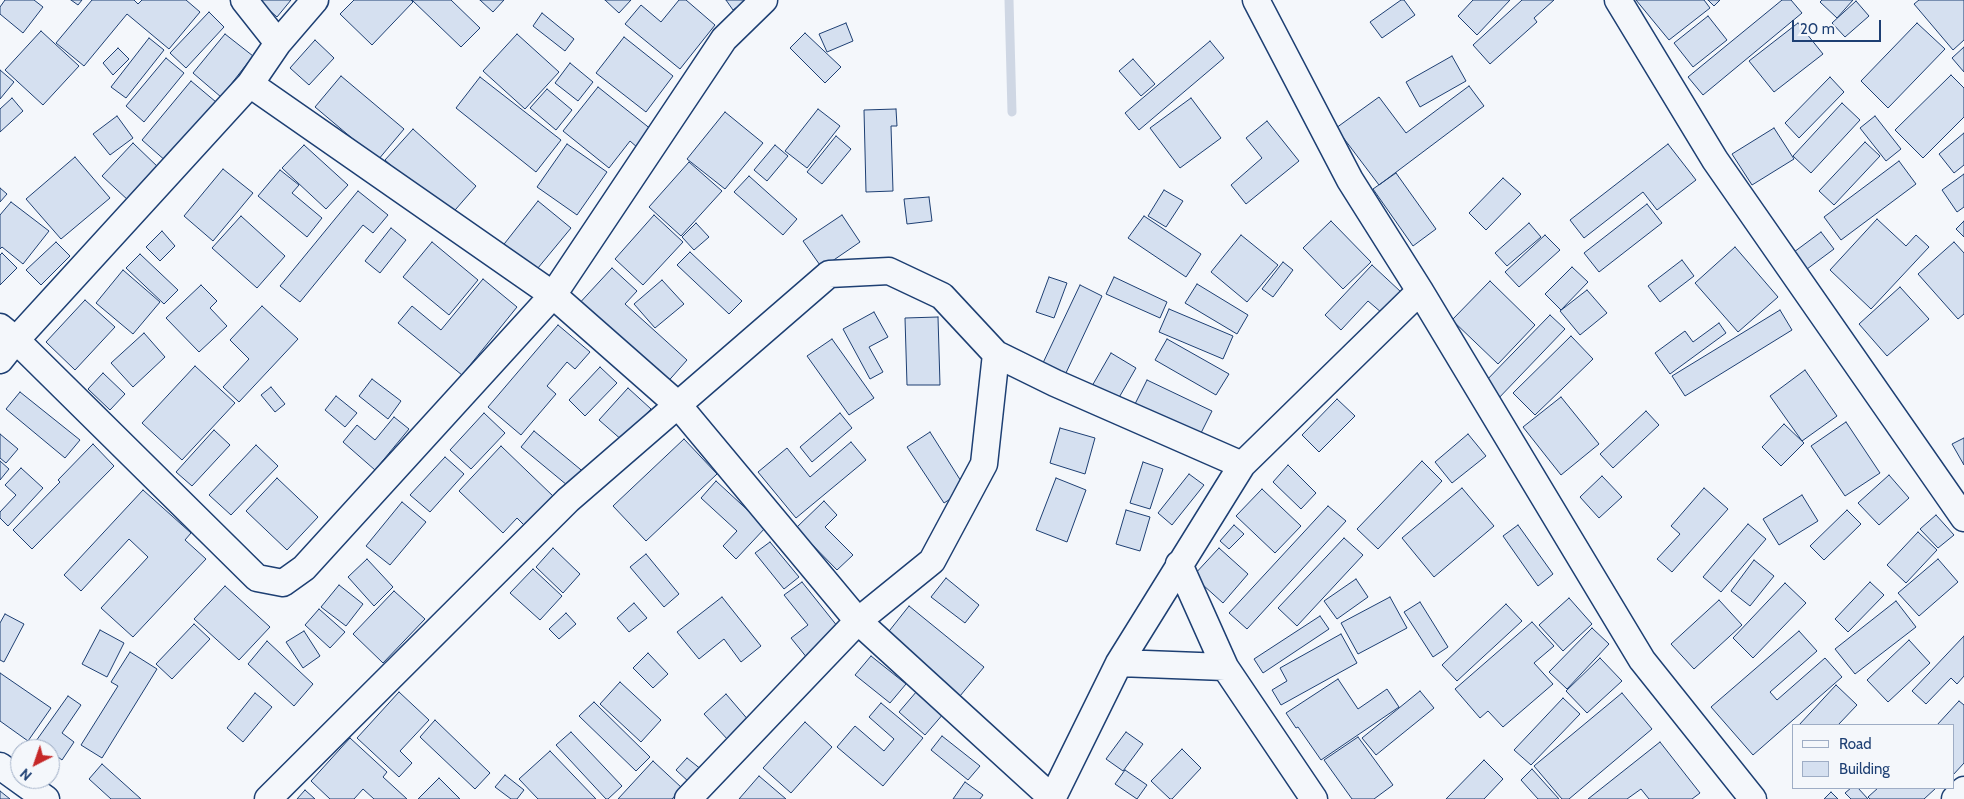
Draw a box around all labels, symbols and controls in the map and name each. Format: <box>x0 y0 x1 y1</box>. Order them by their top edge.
scale bar <box>1794 10 1883 42</box>
text: 20 m <box>1800 20 1835 38</box>
legend <box>1792 724 1954 789</box>
text: Road <box>1839 735 1872 753</box>
north arrow <box>10 739 60 789</box>
text: Building <box>1839 760 1890 778</box>
text: N <box>16 765 35 785</box>

